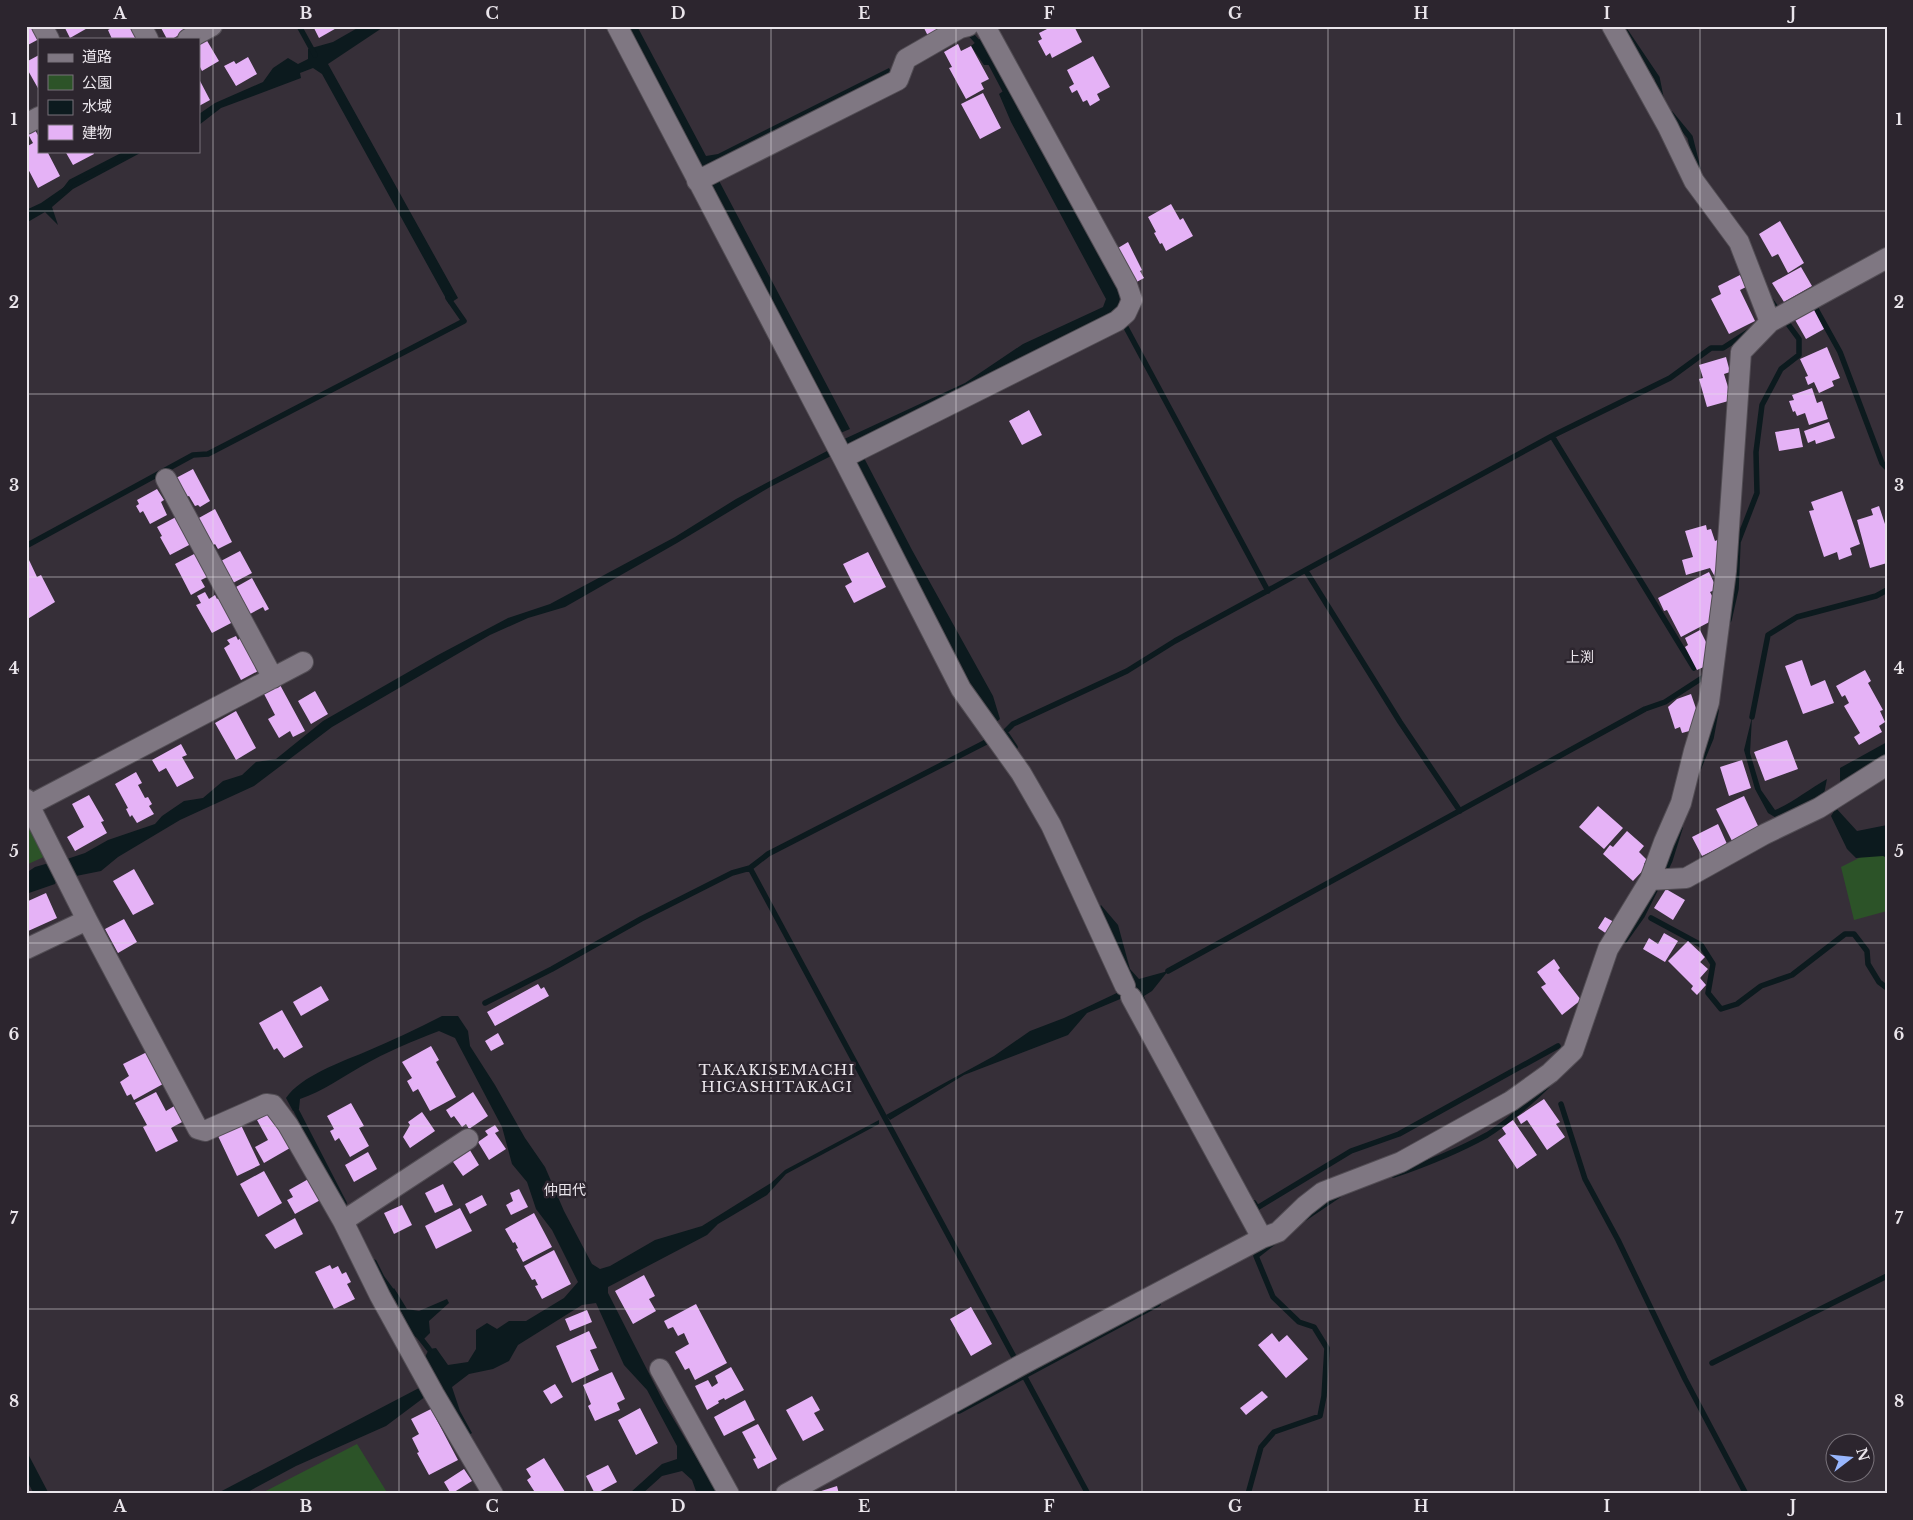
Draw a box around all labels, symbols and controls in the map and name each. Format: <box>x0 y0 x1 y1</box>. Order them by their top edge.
text: A <box>113 3 128 23</box>
text: B <box>300 3 313 23</box>
text: C <box>485 3 499 23</box>
text: D <box>671 3 685 23</box>
text: E <box>858 3 870 23</box>
text: F <box>1043 3 1055 23</box>
text: G <box>1228 3 1242 23</box>
text: H <box>1413 3 1429 23</box>
text: I <box>1604 3 1611 23</box>
text: J <box>1787 3 1796 23</box>
legend <box>38 38 200 152</box>
text: 道路 <box>82 47 112 66</box>
text: 公園 <box>82 73 112 92</box>
text: 水域 <box>82 97 112 116</box>
text: 1 <box>11 109 18 129</box>
text: 1 <box>1896 109 1903 129</box>
text: 建物 <box>82 123 112 142</box>
text: 2 <box>9 292 19 312</box>
text: 2 <box>1894 292 1904 312</box>
text: 3 <box>9 475 19 495</box>
text: 3 <box>1894 475 1904 495</box>
district label: 上渕 <box>1566 648 1594 666</box>
text: 4 <box>9 658 19 678</box>
text: 4 <box>1894 658 1904 678</box>
text: 5 <box>9 841 19 861</box>
text: 5 <box>1894 841 1904 861</box>
text: 6 <box>9 1024 20 1044</box>
text: 6 <box>1894 1024 1905 1044</box>
district label: TAKAKISEMACHI HIGASHITAKAGI <box>698 1060 856 1096</box>
district label: 仲田代 <box>544 1181 586 1199</box>
text: 7 <box>10 1208 19 1228</box>
text: 7 <box>1895 1208 1904 1228</box>
text: 8 <box>9 1391 19 1411</box>
text: 8 <box>1894 1391 1904 1411</box>
north arrow <box>1826 1432 1876 1482</box>
text: N <box>1852 1446 1873 1463</box>
text: A <box>113 1496 128 1516</box>
text: B <box>300 1496 313 1516</box>
text: C <box>485 1496 499 1516</box>
text: D <box>671 1496 685 1516</box>
text: E <box>858 1496 870 1516</box>
text: F <box>1043 1496 1055 1516</box>
text: G <box>1228 1496 1242 1516</box>
text: H <box>1413 1496 1429 1516</box>
text: I <box>1604 1496 1611 1516</box>
text: J <box>1787 1496 1796 1516</box>

